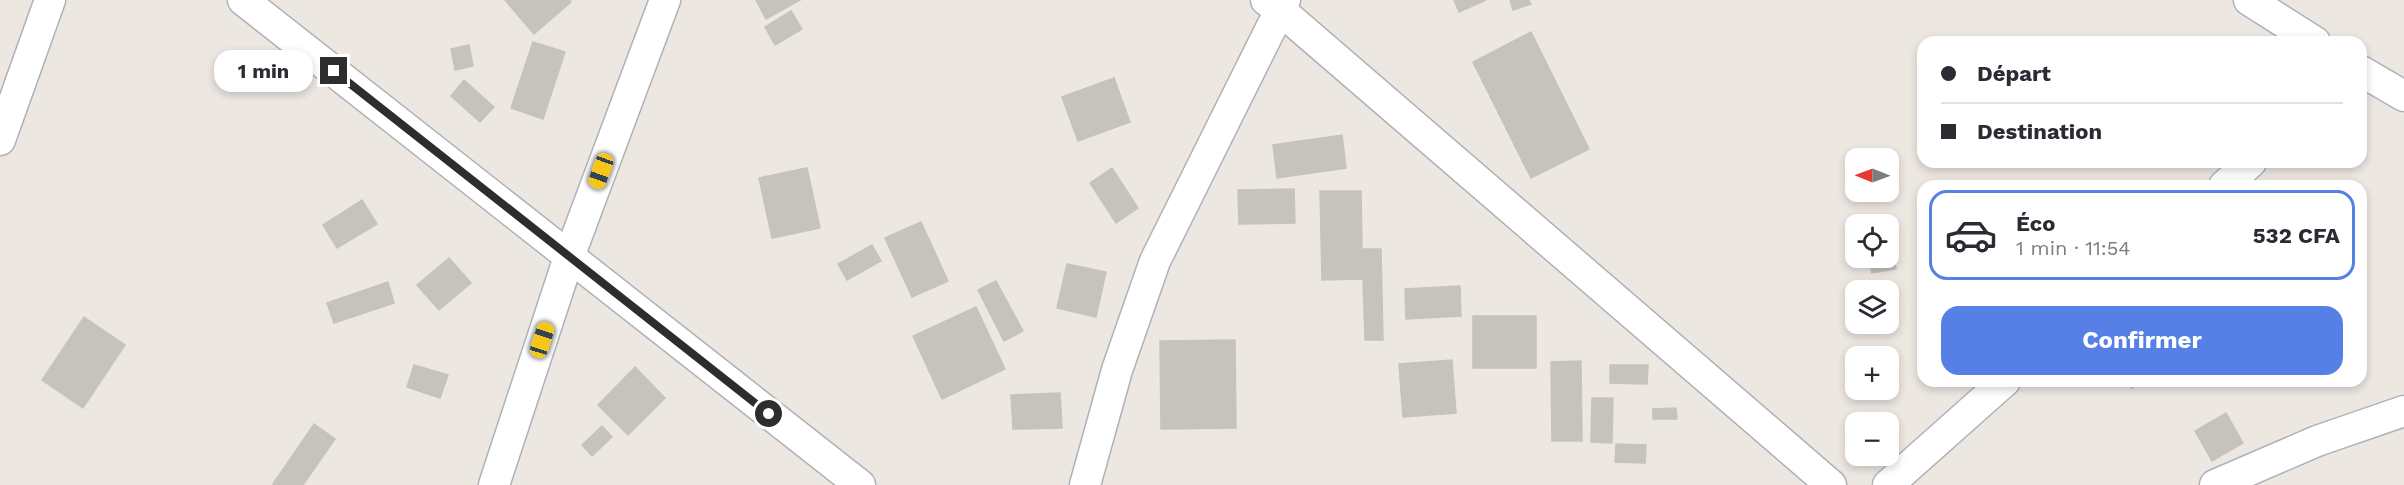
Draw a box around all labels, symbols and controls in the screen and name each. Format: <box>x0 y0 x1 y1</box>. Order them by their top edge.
callout: 1 min <box>214 50 313 92</box>
route end <box>320 57 347 84</box>
text: 1 min <box>238 59 289 83</box>
text: Départ <box>1977 61 2051 86</box>
text: Destination <box>1977 119 2102 144</box>
north arrow <box>1845 148 1899 202</box>
map controls <box>1845 148 1899 466</box>
car <box>586 151 616 191</box>
icon: car <box>1944 208 1998 262</box>
text: Éco <box>2016 211 2055 236</box>
button: locate <box>1845 214 1899 268</box>
text: 532 CFA <box>2253 223 2340 248</box>
text: 1 min · 11:54 <box>2016 236 2131 260</box>
button: layers <box>1845 280 1899 334</box>
button: Confirmer <box>1941 306 2343 375</box>
car <box>528 320 556 360</box>
button: + <box>1845 346 1899 400</box>
route start <box>755 400 782 427</box>
button: − <box>1845 412 1899 466</box>

